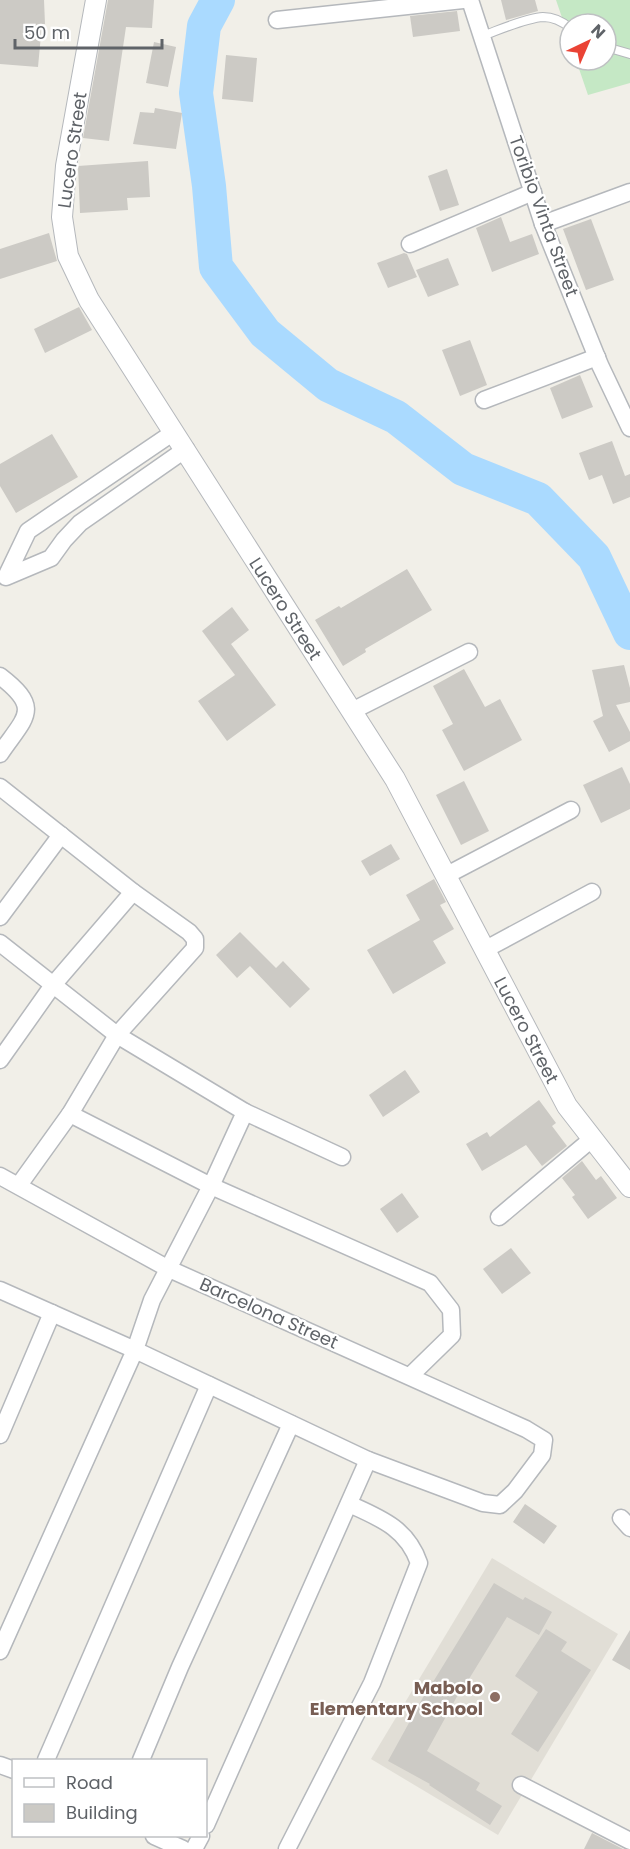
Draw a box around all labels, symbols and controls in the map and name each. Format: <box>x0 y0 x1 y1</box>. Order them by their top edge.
scale bar <box>15 12 162 50</box>
north arrow <box>558 12 618 72</box>
text: N <box>586 19 610 44</box>
text: 50 m <box>24 20 70 45</box>
street label: Lucero Street <box>51 90 93 210</box>
street label: Toribio Vinta Street <box>503 132 585 300</box>
street label: Lucero Street <box>244 552 328 665</box>
street label: Lucero Street <box>489 972 565 1088</box>
street label: Barcelona Street <box>196 1271 342 1355</box>
place label: Mabolo Elementary School <box>310 1675 483 1721</box>
marker: Mabolo Elementary School <box>488 1690 502 1704</box>
legend <box>12 1759 207 1837</box>
text: Road <box>66 1770 113 1795</box>
text: Building <box>66 1800 138 1825</box>

